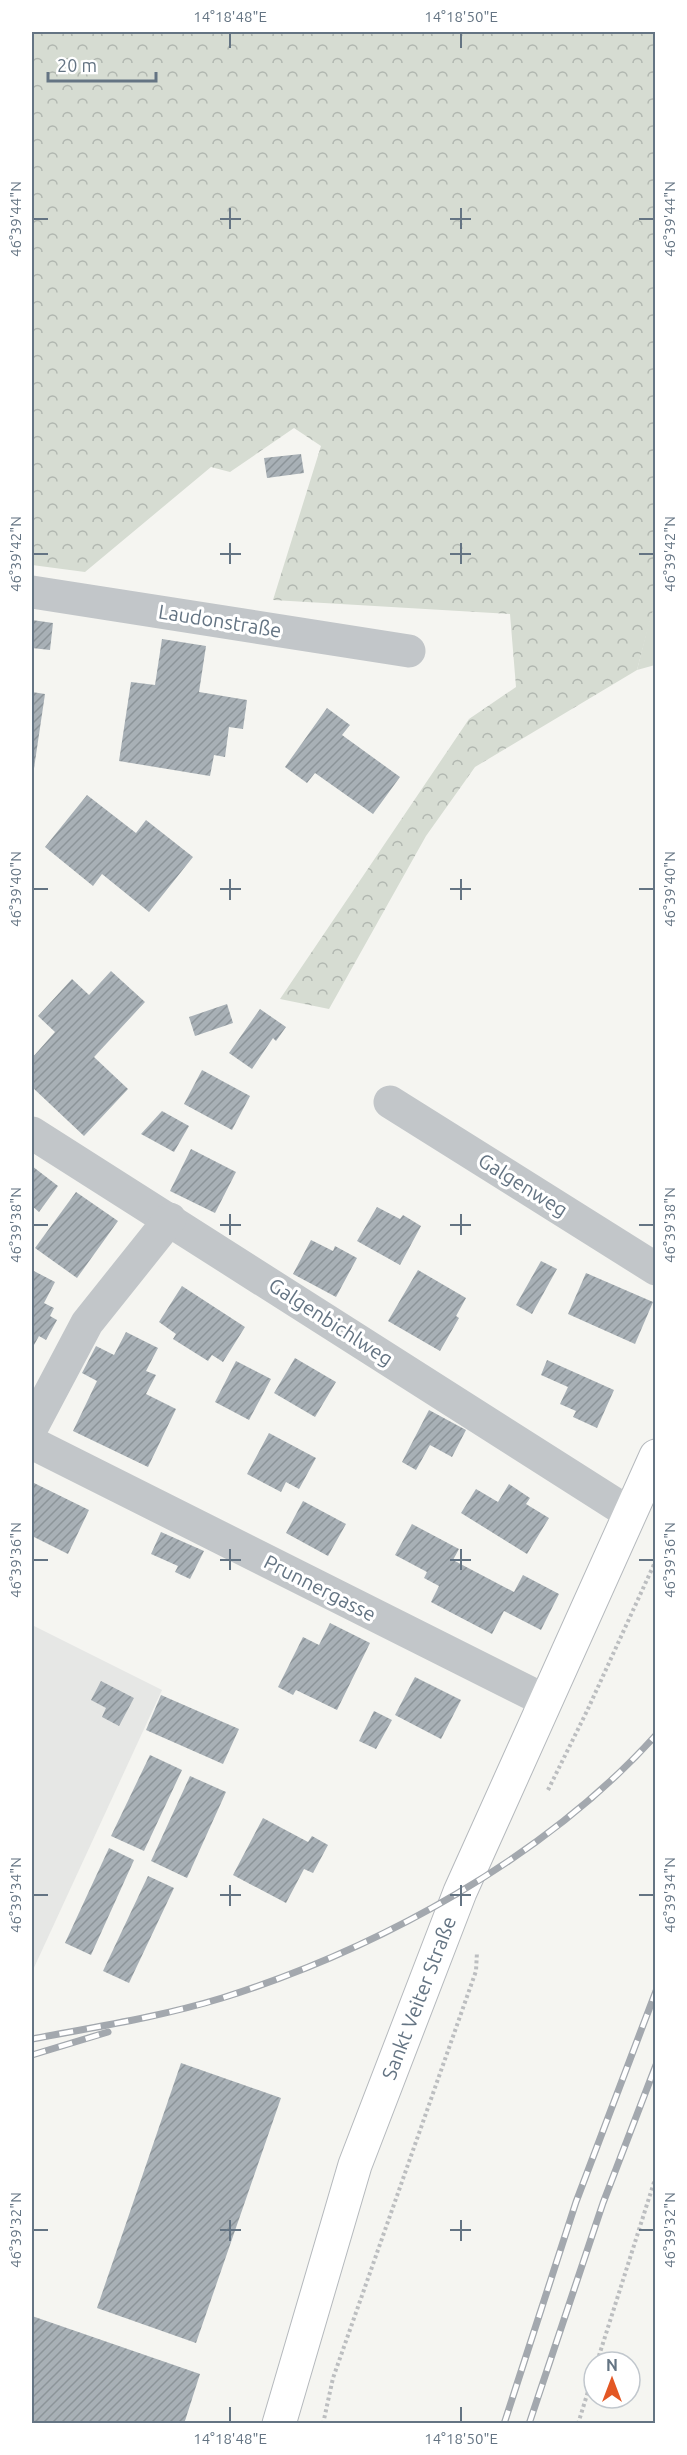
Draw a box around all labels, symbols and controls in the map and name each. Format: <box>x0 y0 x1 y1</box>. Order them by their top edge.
text: 14°18'48"E <box>193 8 267 25</box>
text: 14°18'50"E <box>424 8 498 25</box>
scale bar <box>48 45 156 83</box>
text: 20 m <box>57 55 97 75</box>
text: 46°39'44"N <box>7 181 24 257</box>
text: 46°39'44"N <box>661 181 678 257</box>
text: 46°39'42"N <box>7 516 24 592</box>
text: 46°39'42"N <box>661 516 678 592</box>
street label: Laudonstraße <box>157 599 283 642</box>
text: 46°39'40"N <box>7 851 24 927</box>
text: 46°39'40"N <box>661 851 678 927</box>
street label: Galgenweg <box>474 1148 572 1221</box>
text: 46°39'38"N <box>7 1187 24 1263</box>
text: 46°39'38"N <box>661 1187 678 1263</box>
street label: Galgenbichlweg <box>265 1273 398 1370</box>
text: 46°39'36"N <box>7 1522 24 1598</box>
text: 46°39'36"N <box>661 1522 678 1598</box>
street label: Prunnergasse <box>260 1549 380 1626</box>
text: 46°39'34"N <box>7 1857 24 1933</box>
text: 46°39'34"N <box>661 1857 678 1933</box>
street label: Sankt Veiter Straße <box>377 1913 460 2083</box>
text: 46°39'32"N <box>7 2192 24 2268</box>
text: 46°39'32"N <box>661 2192 678 2268</box>
north arrow <box>582 2350 642 2410</box>
text: N <box>606 2356 618 2374</box>
text: 14°18'48"E <box>193 2430 267 2447</box>
text: 14°18'50"E <box>424 2430 498 2447</box>

